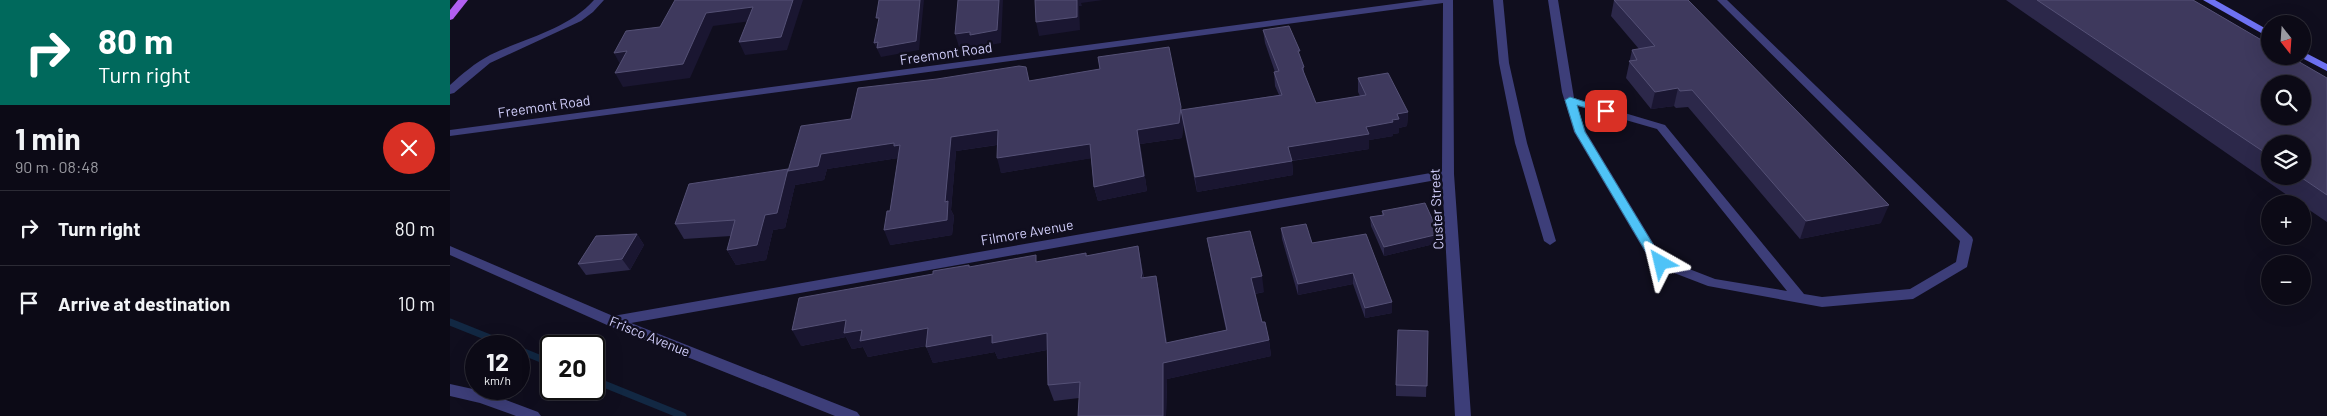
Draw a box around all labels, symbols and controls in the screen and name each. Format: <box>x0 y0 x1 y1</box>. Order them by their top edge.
north arrow <box>2261 15 2311 65</box>
map controls <box>2261 15 2311 305</box>
text: 80 m <box>98 19 173 61</box>
icon: right <box>15 20 80 85</box>
street label: Freemont Road <box>899 38 993 68</box>
text: Turn right <box>98 61 191 87</box>
button: search <box>2261 75 2311 125</box>
pin <box>1585 90 1627 132</box>
street label: Freemont Road <box>497 91 591 121</box>
icon: arrive <box>1592 97 1620 125</box>
text: 1 min <box>15 120 81 156</box>
button: close <box>383 122 435 174</box>
button: layers <box>2261 135 2311 185</box>
text: 90 m · 08:48 <box>15 157 99 176</box>
street label: Custer Street <box>1425 168 1447 250</box>
button: + <box>2261 195 2311 245</box>
icon: right <box>15 214 43 242</box>
street label: Filmore Avenue <box>979 215 1075 249</box>
text: Turn right <box>58 217 140 240</box>
text: 80 m <box>395 217 435 240</box>
position arrow <box>1634 236 1686 288</box>
button: − <box>2261 255 2311 305</box>
icon: arrive <box>15 289 43 317</box>
text: Arrive at destination <box>58 292 230 315</box>
text: 10 m <box>398 292 435 315</box>
street label: Frisco Avenue <box>607 312 693 360</box>
speed limit sign: 20 <box>540 335 605 400</box>
text: 12 <box>486 346 509 376</box>
text: km/h <box>484 373 511 387</box>

